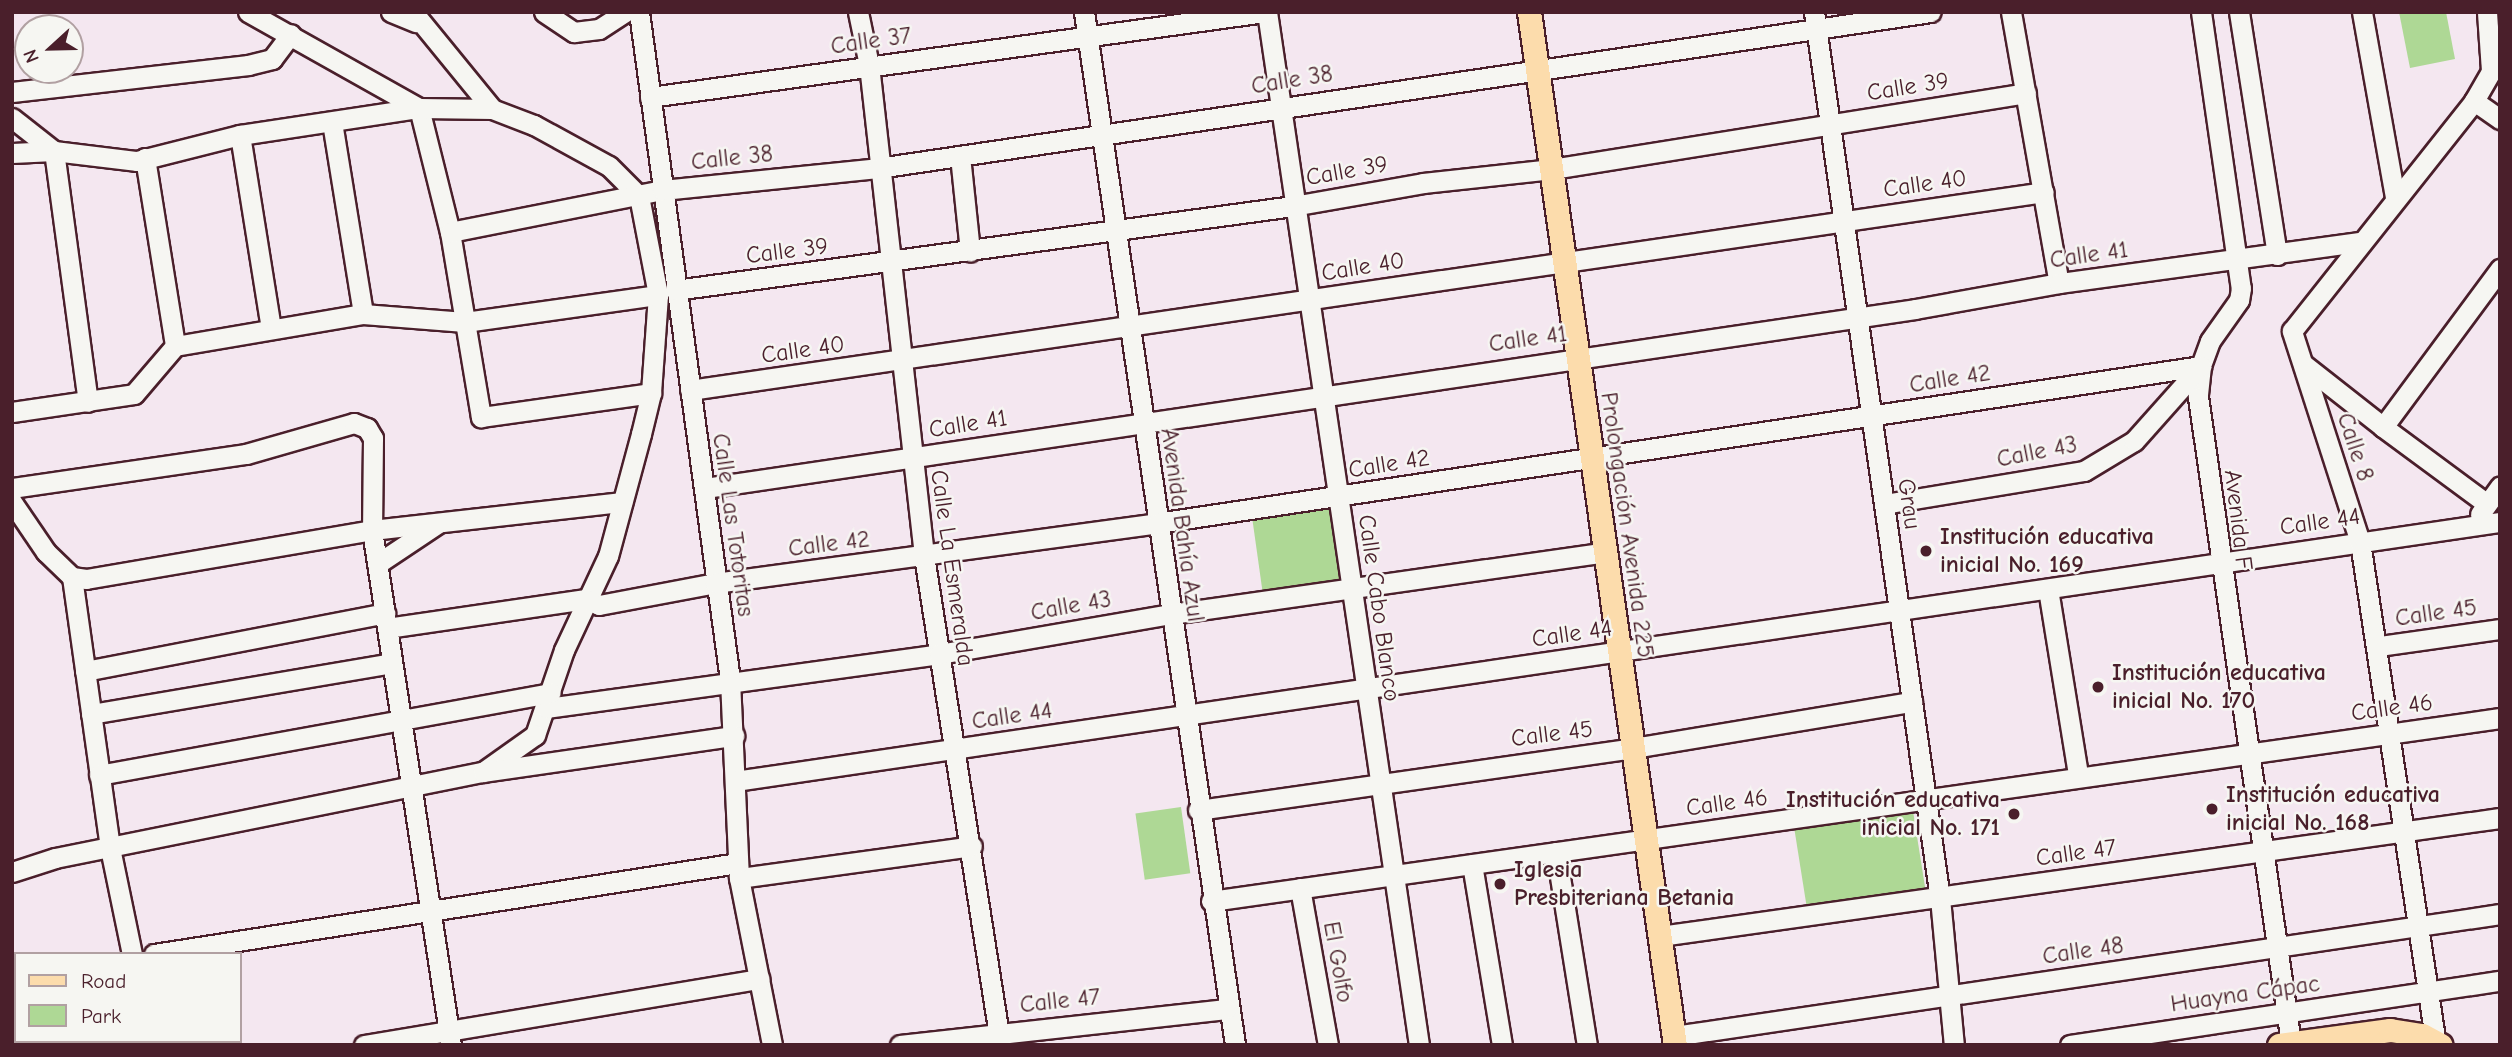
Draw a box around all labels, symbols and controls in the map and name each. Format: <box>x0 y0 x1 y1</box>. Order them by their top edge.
north arrow <box>14 14 84 84</box>
street label: Calle 37 <box>829 21 913 61</box>
text: N <box>19 46 44 66</box>
street label: Calle 38 <box>1249 59 1335 101</box>
street label: Calle 39 <box>1865 66 1951 108</box>
street label: Calle 38 <box>690 139 774 177</box>
street label: Calle 39 <box>1304 150 1390 192</box>
street label: Calle 40 <box>1881 164 1969 204</box>
street label: Calle 39 <box>744 232 830 270</box>
street label: Calle 41 <box>2048 235 2130 275</box>
street label: Calle 40 <box>1319 246 1407 288</box>
street label: Calle 41 <box>1487 319 1569 359</box>
street label: Calle 40 <box>759 330 847 370</box>
street label: Calle 42 <box>1907 358 1993 400</box>
street label: Prolongación Avenida 225 <box>1594 390 1660 660</box>
street label: Calle 41 <box>927 404 1009 444</box>
street label: Calle 8 <box>2330 409 2380 485</box>
street label: Avenida Bahía Azul <box>1154 426 1210 624</box>
street label: Calle 43 <box>1994 430 2080 474</box>
street label: Calle Las Totoritas <box>706 431 760 619</box>
street label: Calle 42 <box>1346 443 1432 485</box>
street label: Calle La Esmeralda <box>924 468 980 668</box>
street label: Avenida F <box>2218 468 2258 572</box>
street label: Grau <box>1891 477 1927 531</box>
street label: Calle 44 <box>2278 502 2362 542</box>
street label: Calle Cabo Blanco <box>1352 513 1406 703</box>
place label: Institución educativa inicial No. 169 <box>1940 523 2154 579</box>
street label: Calle 42 <box>787 525 871 563</box>
marker: Institución educativa inicial No. 169 <box>1918 543 1934 559</box>
street label: Calle 43 <box>1028 585 1114 627</box>
street label: Calle 45 <box>2393 593 2479 633</box>
street label: Calle 44 <box>1530 614 1614 654</box>
place label: Institución educativa inicial No. 170 <box>2112 659 2326 715</box>
marker: Institución educativa inicial No. 170 <box>2090 679 2106 695</box>
street label: Calle 46 <box>2349 688 2435 728</box>
street label: Calle 44 <box>970 696 1054 736</box>
street label: Calle 45 <box>1509 715 1595 753</box>
place label: Institución educativa inicial No. 168 <box>2226 781 2440 837</box>
street label: Calle 46 <box>1684 783 1770 823</box>
place label: Institución educativa inicial No. 171 <box>1786 786 2000 842</box>
marker: Institución educativa inicial No. 168 <box>2204 801 2220 817</box>
marker: Institución educativa inicial No. 171 <box>2006 806 2022 822</box>
street label: Calle 47 <box>2034 833 2118 873</box>
place label: Iglesia Presbiteriana Betania <box>1514 856 1734 912</box>
marker: Iglesia Presbiteriana Betania <box>1492 876 1508 892</box>
street label: El Golfo <box>1317 919 1359 1005</box>
street label: Calle 48 <box>2041 931 2125 971</box>
legend <box>14 952 242 1043</box>
text: Road <box>81 969 126 993</box>
street label: Huayna Cápac <box>2169 969 2321 1019</box>
street label: Calle 47 <box>1018 982 1102 1020</box>
text: Park <box>81 1004 121 1028</box>

